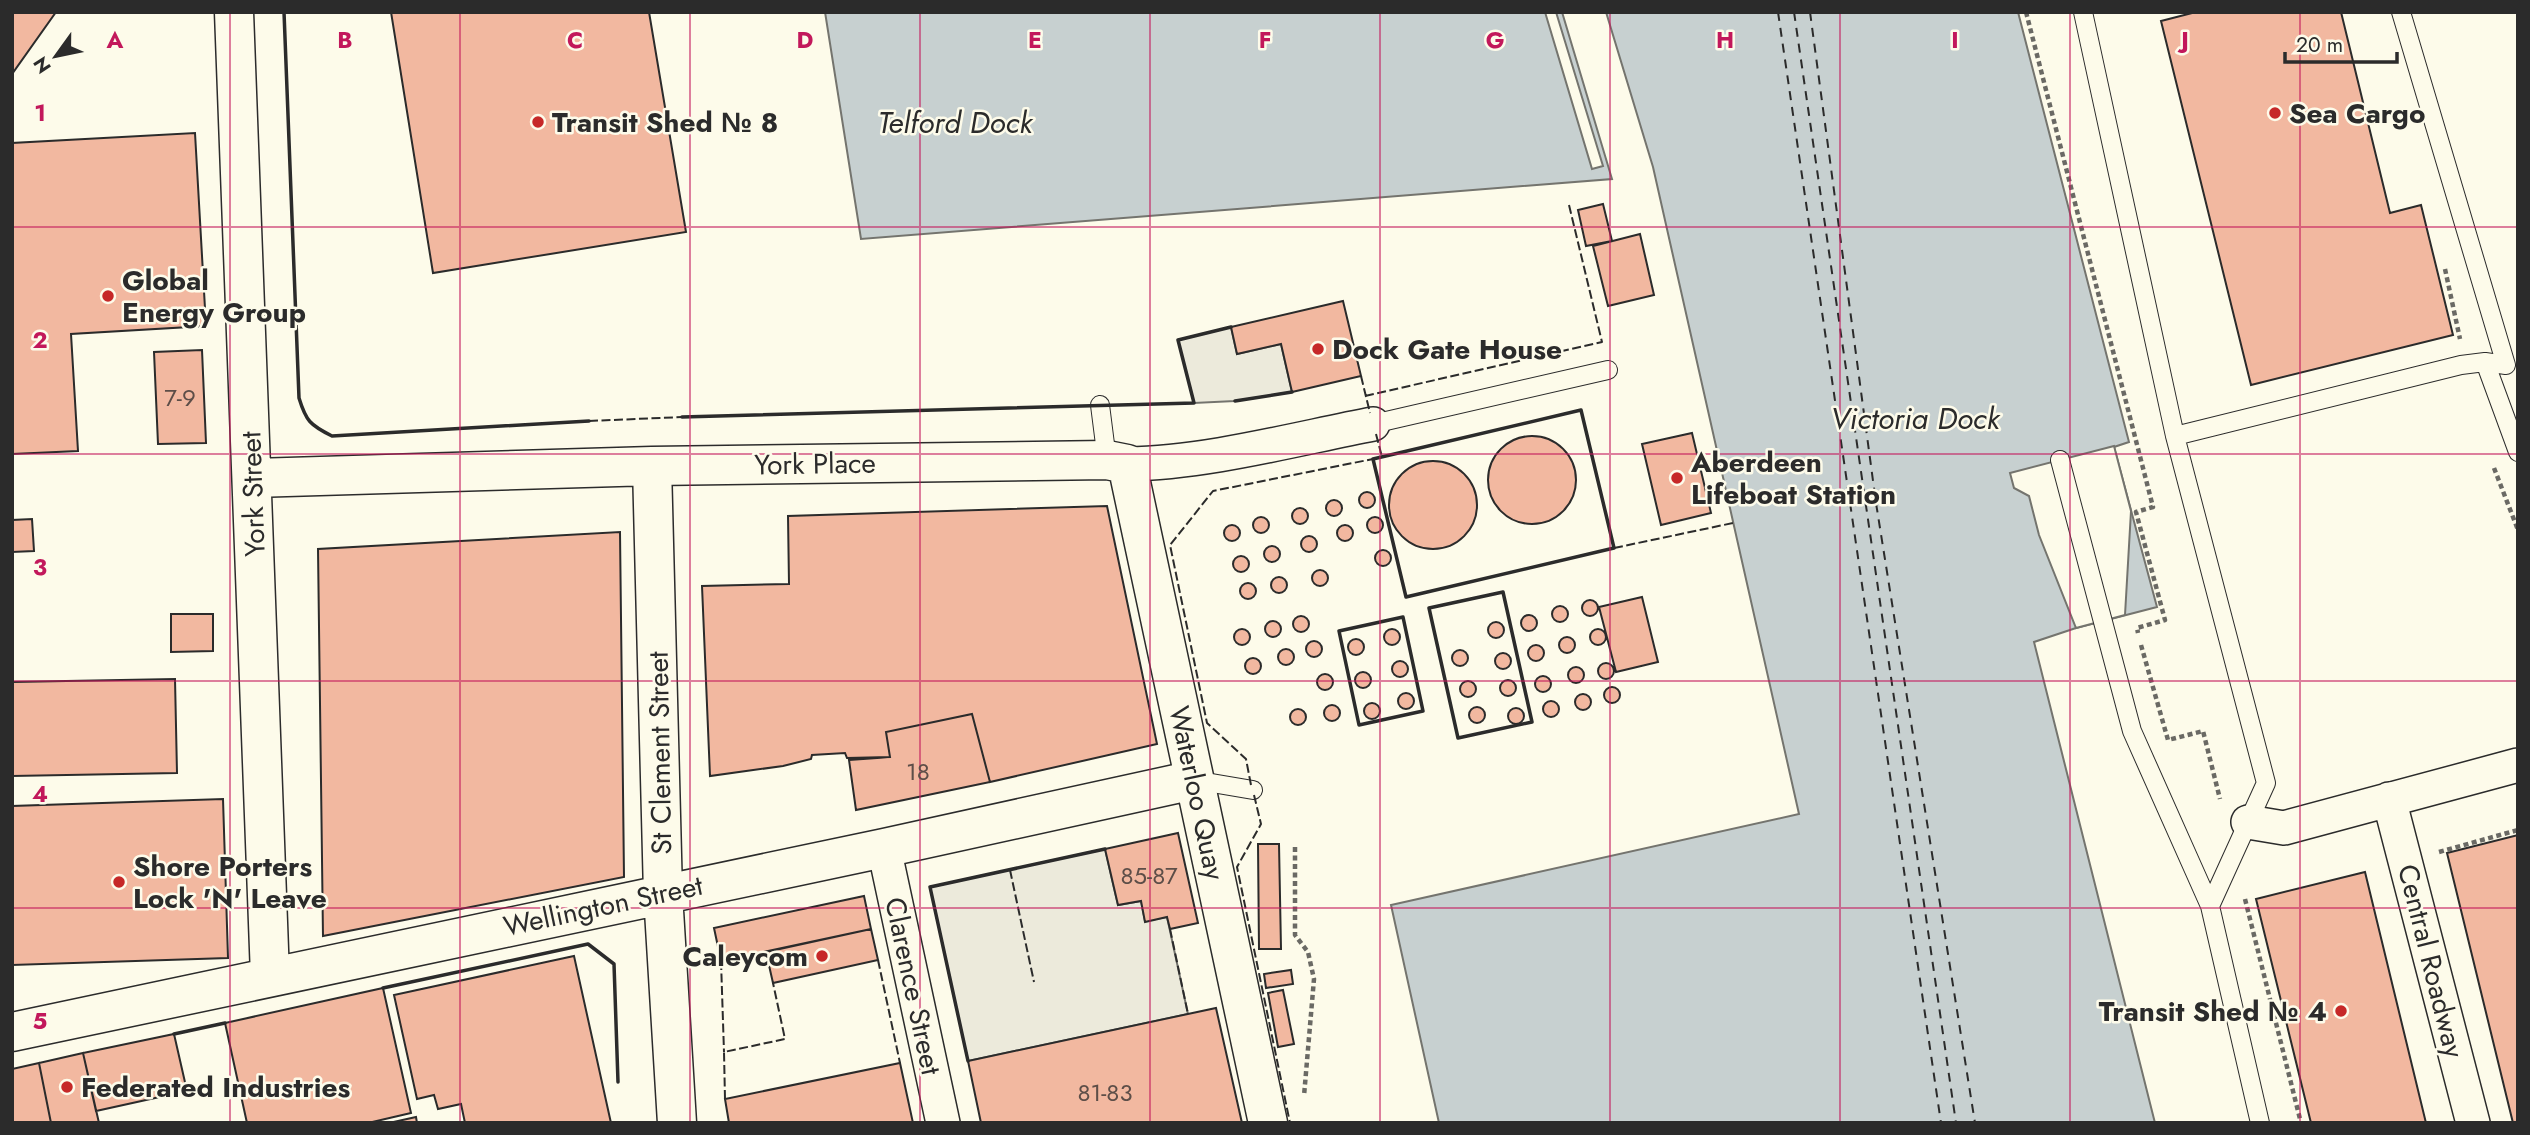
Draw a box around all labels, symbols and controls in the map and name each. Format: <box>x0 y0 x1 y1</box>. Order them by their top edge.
north arrow <box>21 21 91 91</box>
scale bar <box>2285 21 2397 65</box>
text: A <box>106 23 124 57</box>
text: B <box>337 23 353 57</box>
text: C <box>567 23 583 57</box>
text: D <box>797 23 814 57</box>
text: E <box>1028 23 1042 57</box>
text: F <box>1259 23 1271 57</box>
text: G <box>1486 23 1504 57</box>
text: H <box>1716 23 1734 57</box>
text: I <box>1951 23 1959 57</box>
text: J <box>2177 23 2189 57</box>
text: 20 m <box>2296 30 2343 60</box>
text: N <box>27 51 58 79</box>
place label: Sea Cargo <box>2289 93 2425 134</box>
text: 1 <box>34 96 46 130</box>
water label: Telford Dock <box>878 101 1033 144</box>
place label: Transit Shed № 8 <box>552 102 778 143</box>
marker: Sea Cargo <box>2267 105 2283 121</box>
marker: Transit Shed № 8 <box>530 114 546 130</box>
place label: Global Energy Group <box>122 260 306 333</box>
marker: Global Energy Group <box>100 288 116 304</box>
text: 2 <box>32 323 48 357</box>
place label: Dock Gate House <box>1332 329 1562 370</box>
marker: Dock Gate House <box>1310 341 1326 357</box>
house number: 7-9 <box>164 380 196 415</box>
water label: Victoria Dock <box>1830 397 2001 440</box>
street label: York Street <box>230 430 276 557</box>
street label: York Place <box>754 442 876 486</box>
place label: Aberdeen Lifeboat Station <box>1690 442 1896 515</box>
marker: Aberdeen Lifeboat Station <box>1669 470 1685 486</box>
text: 3 <box>33 550 47 584</box>
street label: St Clement Street <box>638 651 682 855</box>
street label: Waterloo Quay <box>1159 702 1236 884</box>
house number: 18 <box>906 754 930 789</box>
text: 4 <box>32 777 48 811</box>
place label: Shore Porters Lock 'N' Leave <box>133 846 327 919</box>
house number: 85-87 <box>1120 858 1178 893</box>
street label: Central Roadway <box>2387 860 2475 1063</box>
street label: Wellington Street <box>500 865 707 947</box>
marker: Shore Porters Lock 'N' Leave <box>111 874 127 890</box>
street label: Clarence Street <box>874 894 952 1079</box>
place label: Caleycom <box>683 936 808 977</box>
marker: Caleycom <box>814 948 830 964</box>
place label: Transit Shed № 4 <box>2099 991 2327 1032</box>
marker: Transit Shed № 4 <box>2333 1003 2349 1019</box>
text: 5 <box>33 1004 47 1038</box>
place label: Federated Industries <box>81 1067 351 1108</box>
house number: 81-83 <box>1077 1075 1133 1110</box>
marker: Federated Industries <box>59 1079 75 1095</box>

